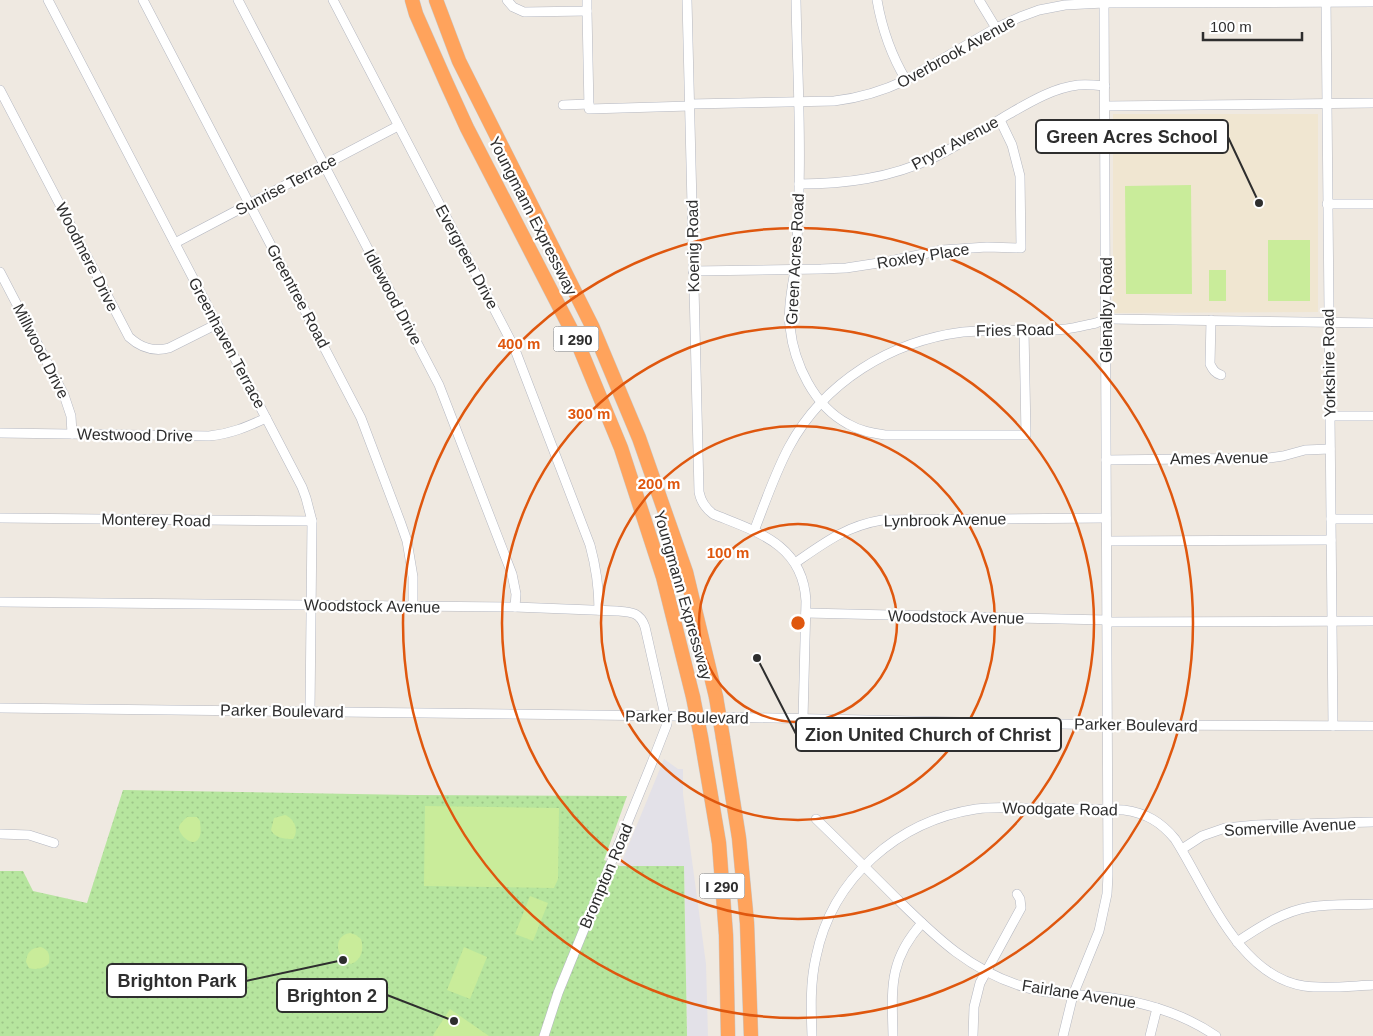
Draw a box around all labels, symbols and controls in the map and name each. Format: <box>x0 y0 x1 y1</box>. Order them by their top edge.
scale bar <box>1203 10 1302 42</box>
street label: Overbrook Avenue <box>894 12 1018 91</box>
text: 100 m <box>1210 18 1252 35</box>
street label: Pryor Avenue <box>909 113 1001 173</box>
callout: Green Acres School <box>1036 120 1228 153</box>
text: Green Acres School <box>1046 127 1218 147</box>
street label: Youngmann Expressway <box>486 134 580 298</box>
street label: Sunrise Terrace <box>233 151 339 219</box>
street label: Green Acres Road <box>783 193 807 325</box>
street label: Woodmere Drive <box>52 200 122 314</box>
street label: Koenig Road <box>684 200 702 292</box>
street label: Evergreen Drive <box>432 202 502 312</box>
street label: Roxley Place <box>876 240 971 272</box>
street label: Greentree Road <box>264 241 332 351</box>
street label: Idlewood Drive <box>361 246 425 348</box>
street label: Glenalby Road <box>1098 257 1115 363</box>
street label: Greenhaven Terrace <box>185 275 269 411</box>
street label: Millwood Drive <box>10 301 72 401</box>
street label: Yorkshire Road <box>1320 308 1338 418</box>
street label: Fries Road <box>976 321 1054 339</box>
road number: I 290 <box>554 326 598 352</box>
text: 400 m <box>498 335 540 352</box>
text: 300 m <box>568 405 610 422</box>
street label: Westwood Drive <box>77 425 193 445</box>
street label: Ames Avenue <box>1170 449 1268 467</box>
text: 200 m <box>638 475 680 492</box>
street label: Youngmann Expressway <box>651 508 715 682</box>
street label: Lynbrook Avenue <box>883 510 1007 530</box>
street label: Monterey Road <box>101 511 211 529</box>
text: 100 m <box>707 544 749 561</box>
street label: Woodstock Avenue <box>304 596 440 616</box>
street label: Woodstock Avenue <box>888 607 1024 627</box>
centre of rings <box>789 614 807 632</box>
street label: Parker Boulevard <box>220 701 344 721</box>
street label: Parker Boulevard <box>625 707 749 727</box>
street label: Parker Boulevard <box>1074 715 1198 735</box>
callout: Zion United Church of Christ <box>796 718 1061 751</box>
text: Zion United Church of Christ <box>805 725 1051 745</box>
street label: Woodgate Road <box>1002 799 1118 819</box>
street label: Somerville Avenue <box>1224 815 1357 839</box>
street label: Brompton Road <box>576 821 636 931</box>
road number: I 290 <box>700 874 744 898</box>
callout: Brighton Park <box>107 964 246 997</box>
text: Brighton Park <box>117 971 237 991</box>
street label: Fairlane Avenue <box>1021 977 1137 1011</box>
callout: Brighton 2 <box>277 979 387 1012</box>
text: Brighton 2 <box>287 986 377 1006</box>

